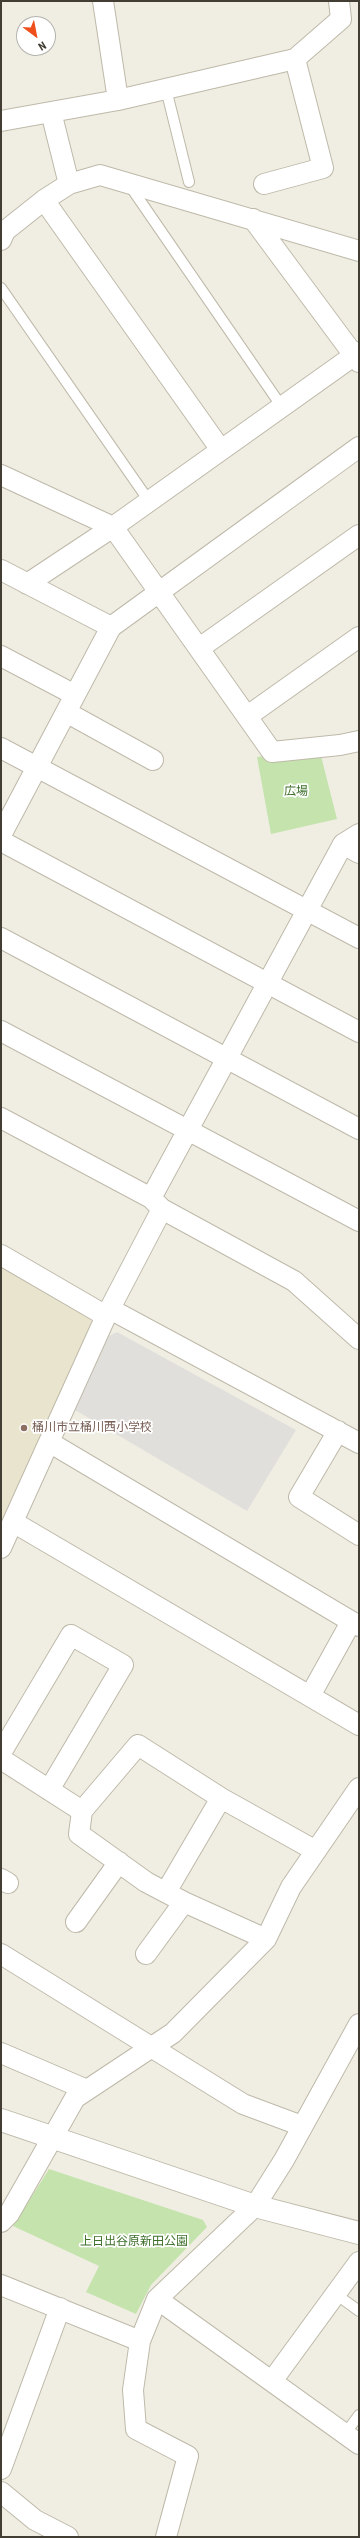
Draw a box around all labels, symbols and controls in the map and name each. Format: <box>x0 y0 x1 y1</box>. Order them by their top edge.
north arrow <box>16 16 56 56</box>
text: N <box>36 38 48 53</box>
park label: 広場 <box>284 785 308 799</box>
place label: 桶川市立桶川西小学校 <box>32 1421 152 1435</box>
marker: 桶川市立桶川西小学校 <box>19 1423 29 1433</box>
park label: 上日出谷原新田公園 <box>80 2235 188 2249</box>

